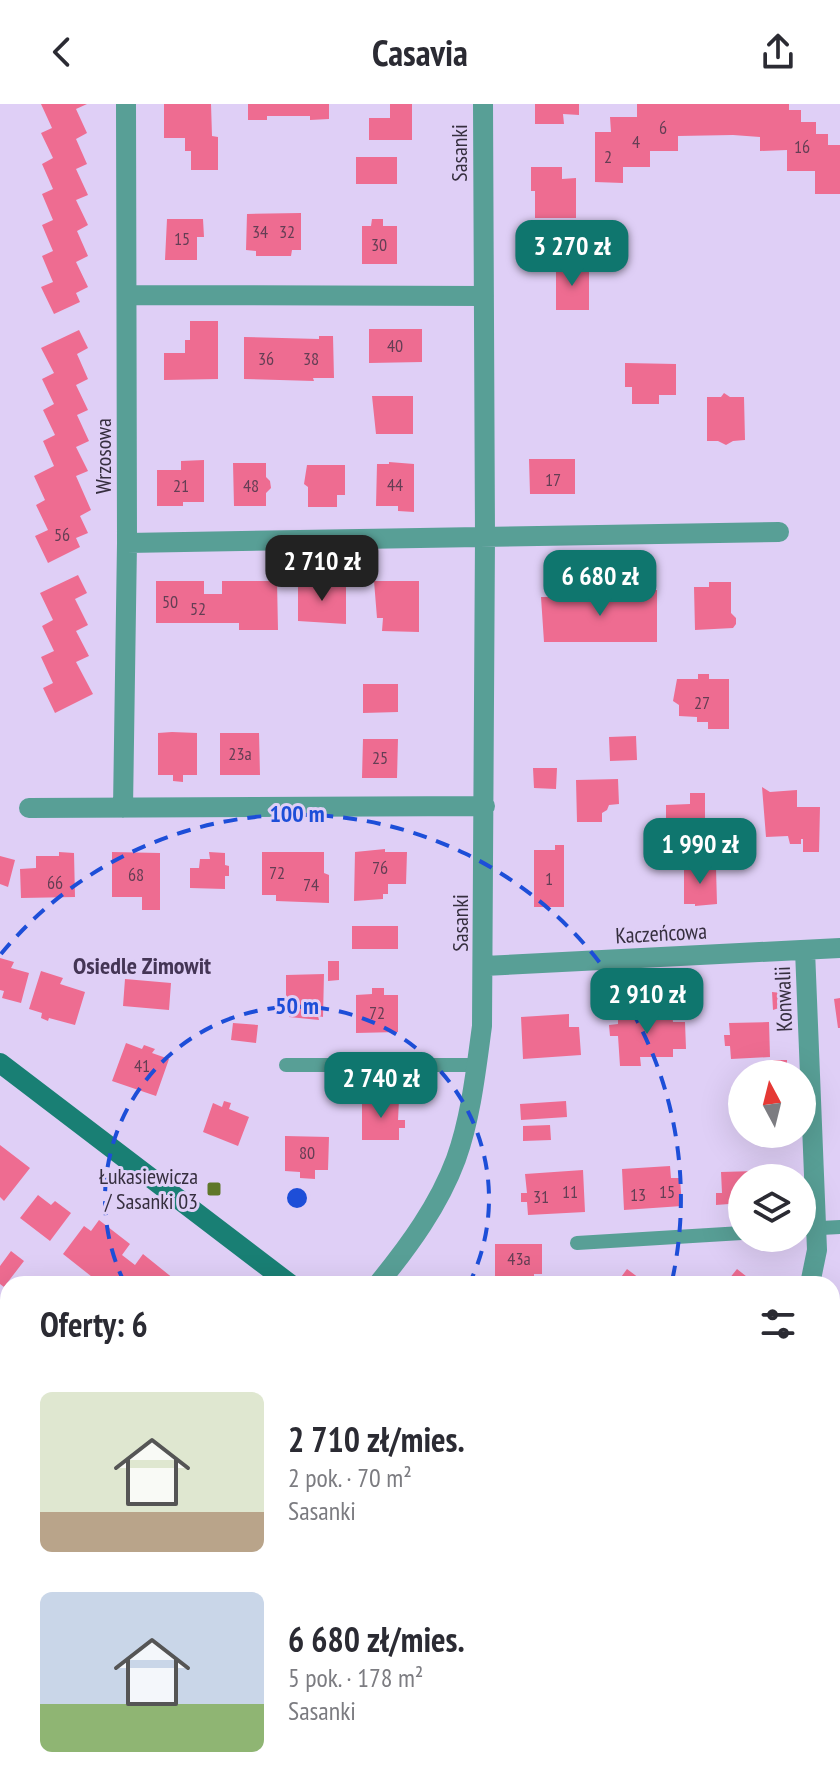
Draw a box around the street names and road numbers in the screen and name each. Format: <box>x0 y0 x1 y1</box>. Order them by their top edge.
street label: Sasanki <box>445 124 473 182</box>
street label: Wrzosowa <box>89 418 117 494</box>
street label: Sasanki <box>446 894 474 952</box>
street label: Kaczeńcowa <box>614 917 708 949</box>
street label: Konwalii <box>768 966 798 1032</box>

